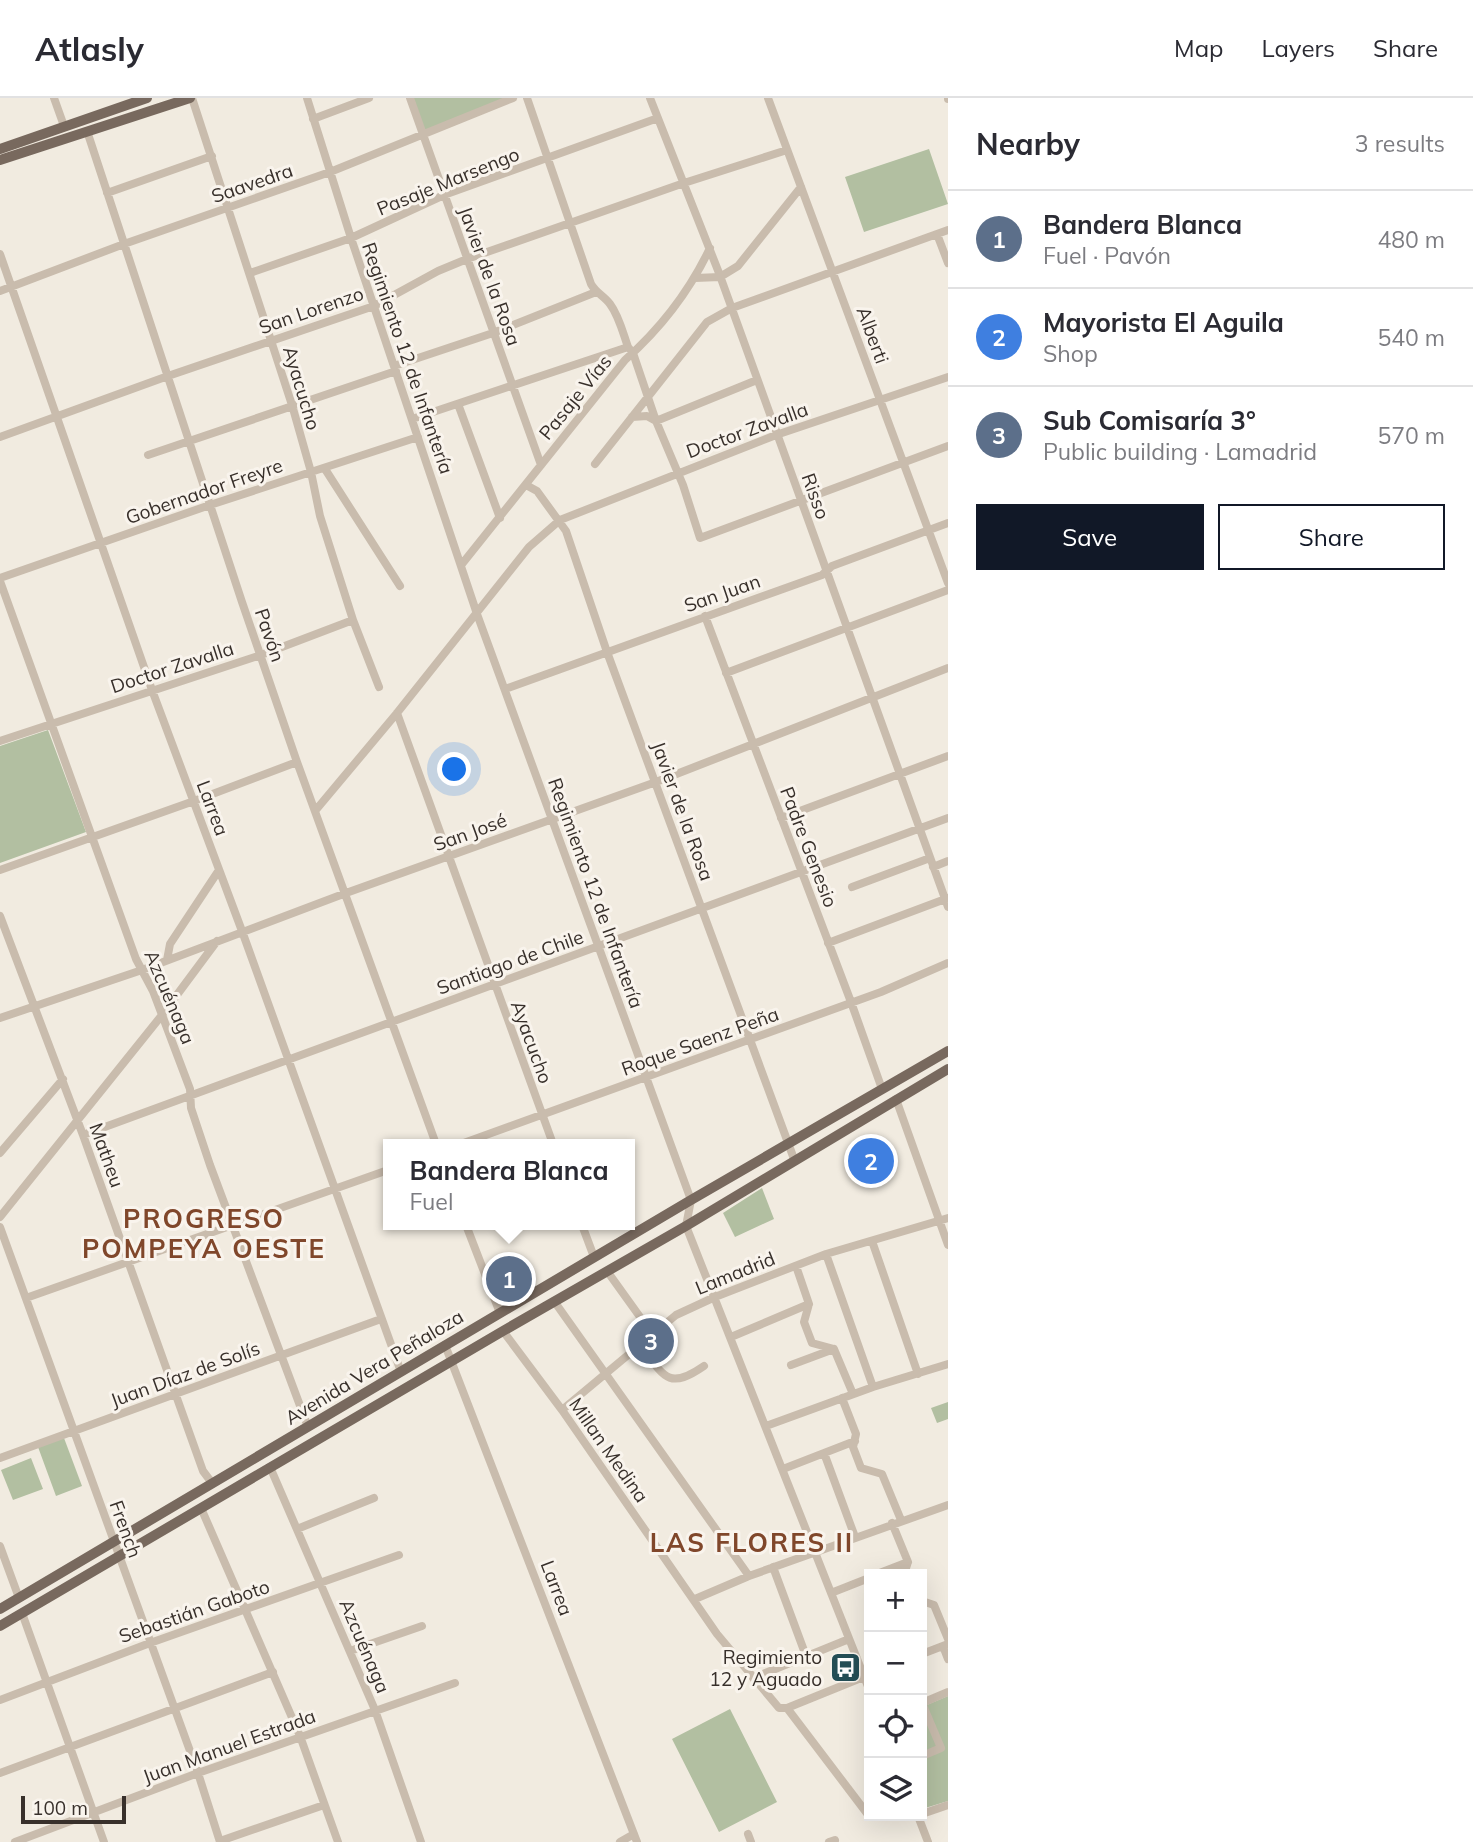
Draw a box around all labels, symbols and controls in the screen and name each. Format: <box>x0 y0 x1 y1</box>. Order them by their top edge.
text: Atlasly <box>35 28 144 69</box>
text: Map <box>1174 33 1223 63</box>
text: Layers <box>1261 33 1335 63</box>
text: Share <box>1373 33 1438 63</box>
text: Nearby <box>976 125 1080 163</box>
text: 3 results <box>1355 129 1445 158</box>
street label: Pasaje Marsengo <box>373 141 523 221</box>
street label: Saavedra <box>208 158 296 208</box>
street label: Javier de la Rosa <box>454 203 526 349</box>
text: Bandera Blanca <box>1043 208 1242 241</box>
text: 1 <box>992 225 1006 254</box>
text: 480 m <box>1377 225 1445 254</box>
street label: Regimiento 12 de Infantería <box>357 239 459 477</box>
text: Fuel · Pavón <box>1043 241 1171 270</box>
street label: San Lorenzo <box>255 281 367 339</box>
street label: Alberti <box>852 303 894 367</box>
text: Mayorista El Aguila <box>1043 306 1284 339</box>
text: 2 <box>992 323 1006 352</box>
text: 540 m <box>1377 323 1445 352</box>
text: Shop <box>1043 339 1098 368</box>
street label: Ayacucho <box>278 343 326 433</box>
street label: Pasaje Vías <box>533 350 617 444</box>
street label: Doctor Zavalla <box>683 397 811 463</box>
text: Sub Comisaría 3° <box>1043 404 1256 437</box>
text: 3 <box>992 421 1006 450</box>
text: 570 m <box>1377 421 1445 450</box>
text: Public building · Lamadrid <box>1043 437 1317 466</box>
street label: Gobernador Freyre <box>122 453 286 529</box>
street label: Risso <box>797 470 835 522</box>
button: Save <box>976 504 1204 570</box>
button: Share <box>1218 504 1445 570</box>
street label: San Juan <box>681 569 763 617</box>
street label: Pavón <box>250 605 290 665</box>
street label: Doctor Zavalla <box>107 636 237 698</box>
street label: Javier de la Rosa <box>647 738 719 884</box>
your location <box>437 752 471 786</box>
street label: Regimiento 12 de Infantería <box>543 775 649 1011</box>
street label: Larrea <box>192 777 234 839</box>
street label: Padre Genesio <box>775 783 843 911</box>
street label: San José <box>430 808 510 856</box>
street label: Santiago de Chile <box>433 924 587 1000</box>
street label: Azcuénaga <box>139 946 201 1048</box>
street label: Ayacucho <box>506 997 558 1087</box>
street label: Roque Saenz Peña <box>618 1001 782 1081</box>
street label: Matheu <box>84 1120 130 1190</box>
pin: 2 <box>848 1135 894 1187</box>
popup <box>383 1139 635 1230</box>
text: Bandera Blanca <box>409 1154 609 1187</box>
text: Fuel <box>409 1187 453 1216</box>
district label: PROGRESO POMPEYA OESTE <box>82 1202 326 1265</box>
street label: Lamadrid <box>692 1246 778 1300</box>
pin: 1 <box>486 1253 532 1305</box>
street label: Avenida Vera Peñaloza <box>280 1304 468 1430</box>
pin: 3 <box>628 1315 674 1367</box>
street label: Juan Díaz de Solís <box>107 1336 263 1412</box>
street label: Millan Medina <box>564 1393 654 1507</box>
street label: French <box>105 1497 147 1561</box>
district label: LAS FLORES II <box>650 1526 854 1559</box>
street label: Larrea <box>536 1557 578 1619</box>
map controls <box>864 1569 927 1821</box>
button: + <box>864 1569 927 1632</box>
street label: Sebastián Gaboto <box>115 1574 273 1648</box>
street label: Azcuénaga <box>334 1595 396 1697</box>
button: − <box>864 1632 927 1695</box>
place label: Regimiento 12 y Aguado <box>709 1645 822 1691</box>
bus stop icon: Regimiento 12 y Aguado <box>828 1651 862 1685</box>
button: locate <box>864 1695 927 1758</box>
street label: Juan Manuel Estrada <box>139 1704 319 1788</box>
button: layers <box>864 1758 927 1821</box>
scale bar <box>21 1793 126 1825</box>
text: 100 m <box>32 1796 88 1820</box>

